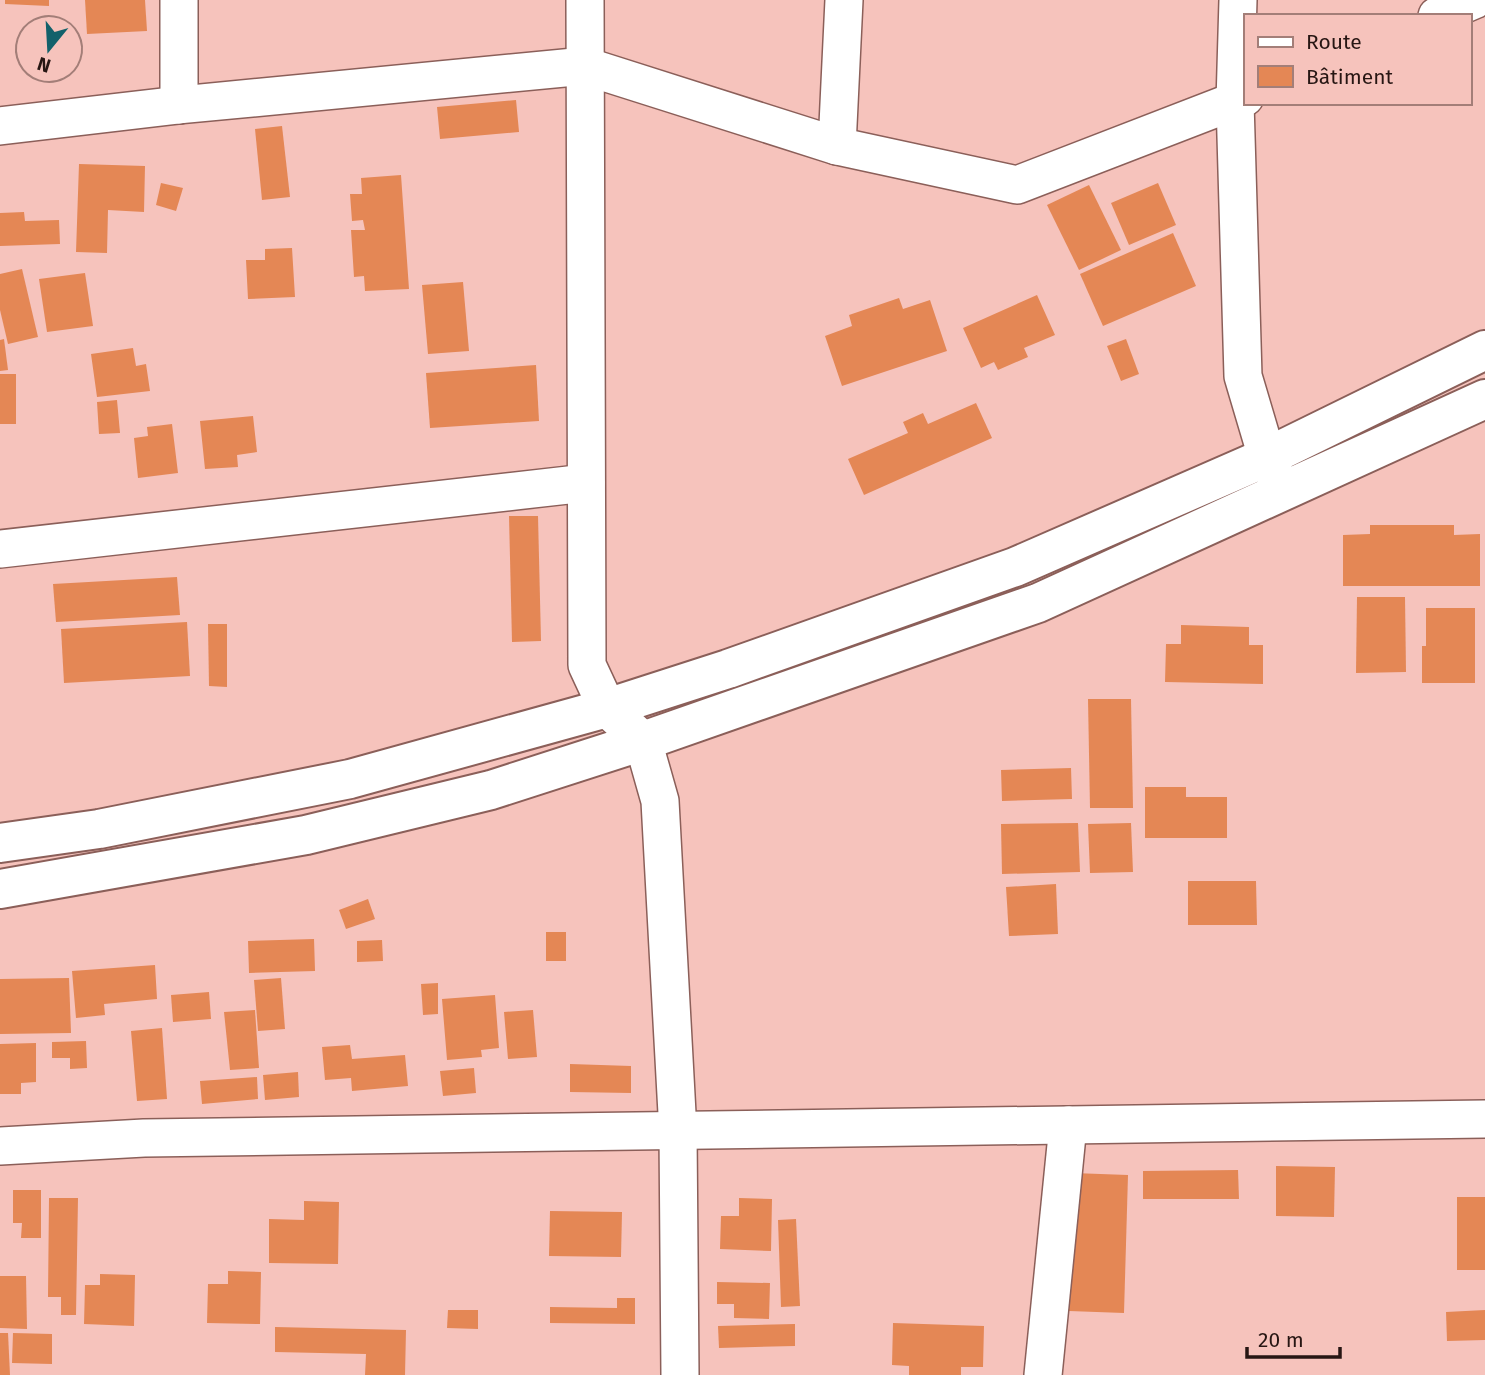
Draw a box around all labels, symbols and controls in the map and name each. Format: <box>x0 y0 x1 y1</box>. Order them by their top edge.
north arrow <box>14 14 84 84</box>
legend <box>1244 14 1471 105</box>
text: Route <box>1306 29 1362 55</box>
text: N <box>34 52 53 78</box>
text: Bâtiment <box>1306 64 1393 90</box>
scale bar <box>1247 1316 1340 1360</box>
text: 20 m <box>1258 1327 1304 1353</box>

